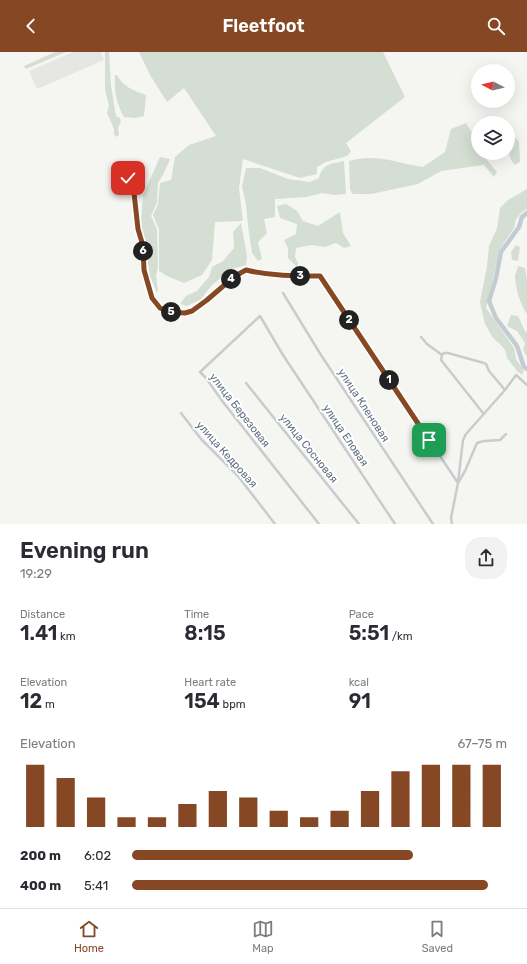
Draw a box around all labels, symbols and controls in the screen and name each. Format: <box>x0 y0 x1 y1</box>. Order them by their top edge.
icon: back <box>20 15 42 37</box>
text: Fleetfoot <box>222 15 305 37</box>
icon: search <box>485 15 507 37</box>
north arrow <box>471 64 515 108</box>
map controls <box>471 64 515 160</box>
button: layers <box>471 116 515 160</box>
pin <box>111 161 145 195</box>
icon: check <box>117 167 139 189</box>
pin: 6 <box>133 241 153 261</box>
text: 6 <box>139 244 147 257</box>
pin: 3 <box>290 266 310 286</box>
pin: 4 <box>221 269 241 289</box>
text: 3 <box>296 269 304 282</box>
text: 4 <box>227 272 235 285</box>
pin: 5 <box>161 302 181 322</box>
text: 5 <box>167 305 175 318</box>
pin: 2 <box>339 310 359 330</box>
text: 2 <box>345 313 353 326</box>
street label: улица Кленовая <box>335 366 392 445</box>
pin: 1 <box>379 370 399 390</box>
street label: улица Березовая <box>207 371 273 450</box>
text: 1 <box>386 373 392 386</box>
street label: улица Еловая <box>320 402 371 469</box>
street label: улица Сосновая <box>277 411 341 486</box>
street label: улица Кедровая <box>193 418 260 490</box>
pin <box>412 423 446 457</box>
icon: arrive <box>418 429 440 451</box>
text: Evening run <box>20 537 149 564</box>
button: share <box>465 537 507 579</box>
text: 19:29 <box>20 566 52 581</box>
text: Distance <box>20 608 65 621</box>
text: Time <box>184 608 209 621</box>
text: Pace <box>349 608 374 621</box>
text: 1.41 <box>20 621 57 645</box>
text: 8:15 <box>184 621 226 645</box>
text: 5:51 <box>349 621 389 645</box>
text: km <box>57 630 76 643</box>
text: /km <box>389 630 412 643</box>
text: Elevation <box>20 676 67 689</box>
text: Heart rate <box>184 676 236 689</box>
text: kcal <box>349 676 369 689</box>
text: 12 <box>20 689 42 713</box>
text: 154 <box>184 689 220 713</box>
text: 91 <box>349 689 371 713</box>
text: m <box>42 698 55 711</box>
text: bpm <box>220 698 245 711</box>
text: Elevation <box>20 736 76 751</box>
text: 67–75 m <box>458 736 507 751</box>
text: 200 m <box>20 848 61 863</box>
text: 6:02 <box>84 848 111 863</box>
text: 400 m <box>20 878 61 893</box>
text: 5:41 <box>84 878 108 893</box>
tab: Home <box>74 918 104 955</box>
tab: Map <box>252 918 274 955</box>
tab: Saved <box>422 918 453 955</box>

